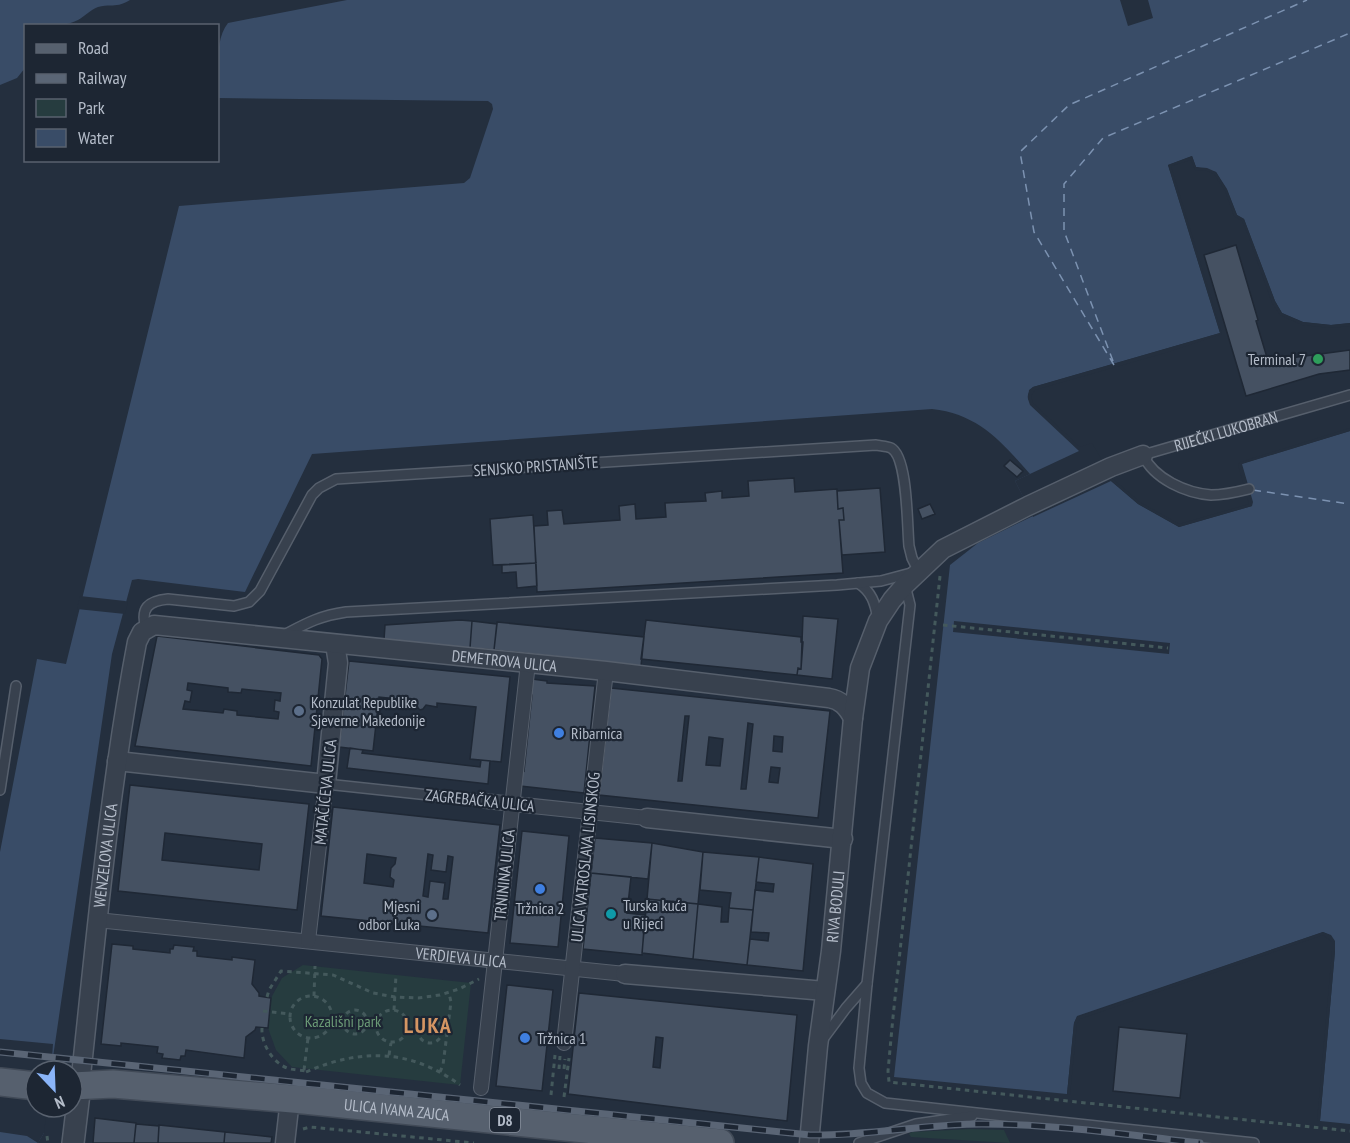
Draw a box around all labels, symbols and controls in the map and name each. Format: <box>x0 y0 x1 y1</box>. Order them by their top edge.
legend <box>24 24 219 162</box>
text: Road <box>78 36 109 59</box>
text: Railway <box>78 66 127 89</box>
text: Park <box>78 96 105 119</box>
text: Water <box>78 126 114 149</box>
place label: Terminal 7 <box>1248 349 1306 369</box>
marker: Terminal 7 <box>1311 352 1325 366</box>
street label: RIJEČKI LUKOBRAN <box>1172 407 1280 455</box>
street label: SENJSKO PRISTANIŠTE <box>473 452 599 480</box>
street label: DEMETROVA ULICA <box>451 645 558 676</box>
place label: Konzulat Republike Sjeverne Makedonije <box>311 692 425 730</box>
marker: Konzulat Republike Sjeverne Makedonije <box>292 704 306 718</box>
place label: Ribarnica <box>571 723 622 743</box>
marker: Ribarnica <box>552 726 566 740</box>
street label: MATAČIĆEVA ULICA <box>310 738 341 846</box>
street label: ULICA VATROSLAVA LISINSKOG <box>566 771 604 943</box>
street label: ZAGREBAČKA ULICA <box>424 784 536 816</box>
street label: WENZELOVA ULICA <box>89 802 121 909</box>
street label: TRNININA ULICA <box>489 828 519 922</box>
street label: RIVA BODULI <box>822 870 849 943</box>
marker: Tržnica 2 <box>533 882 547 896</box>
place label: Turska kuća u Rijeci <box>623 895 687 933</box>
place label: Mjesni odbor Luka <box>359 896 420 934</box>
place label: Tržnica 2 <box>515 898 565 918</box>
marker: Turska kuća u Rijeci <box>604 907 618 921</box>
marker: Mjesni odbor Luka <box>425 908 439 922</box>
street label: VERDIEVA ULICA <box>414 943 508 972</box>
park label: Kazališni park <box>305 1011 382 1031</box>
district label: LUKA <box>404 1011 452 1039</box>
place label: Tržnica 1 <box>537 1028 586 1048</box>
marker: Tržnica 1 <box>518 1031 532 1045</box>
north arrow <box>24 1059 84 1119</box>
text: N <box>52 1092 68 1114</box>
street label: ULICA IVANA ZAJCA <box>343 1094 451 1125</box>
road number: D8 <box>490 1108 520 1132</box>

